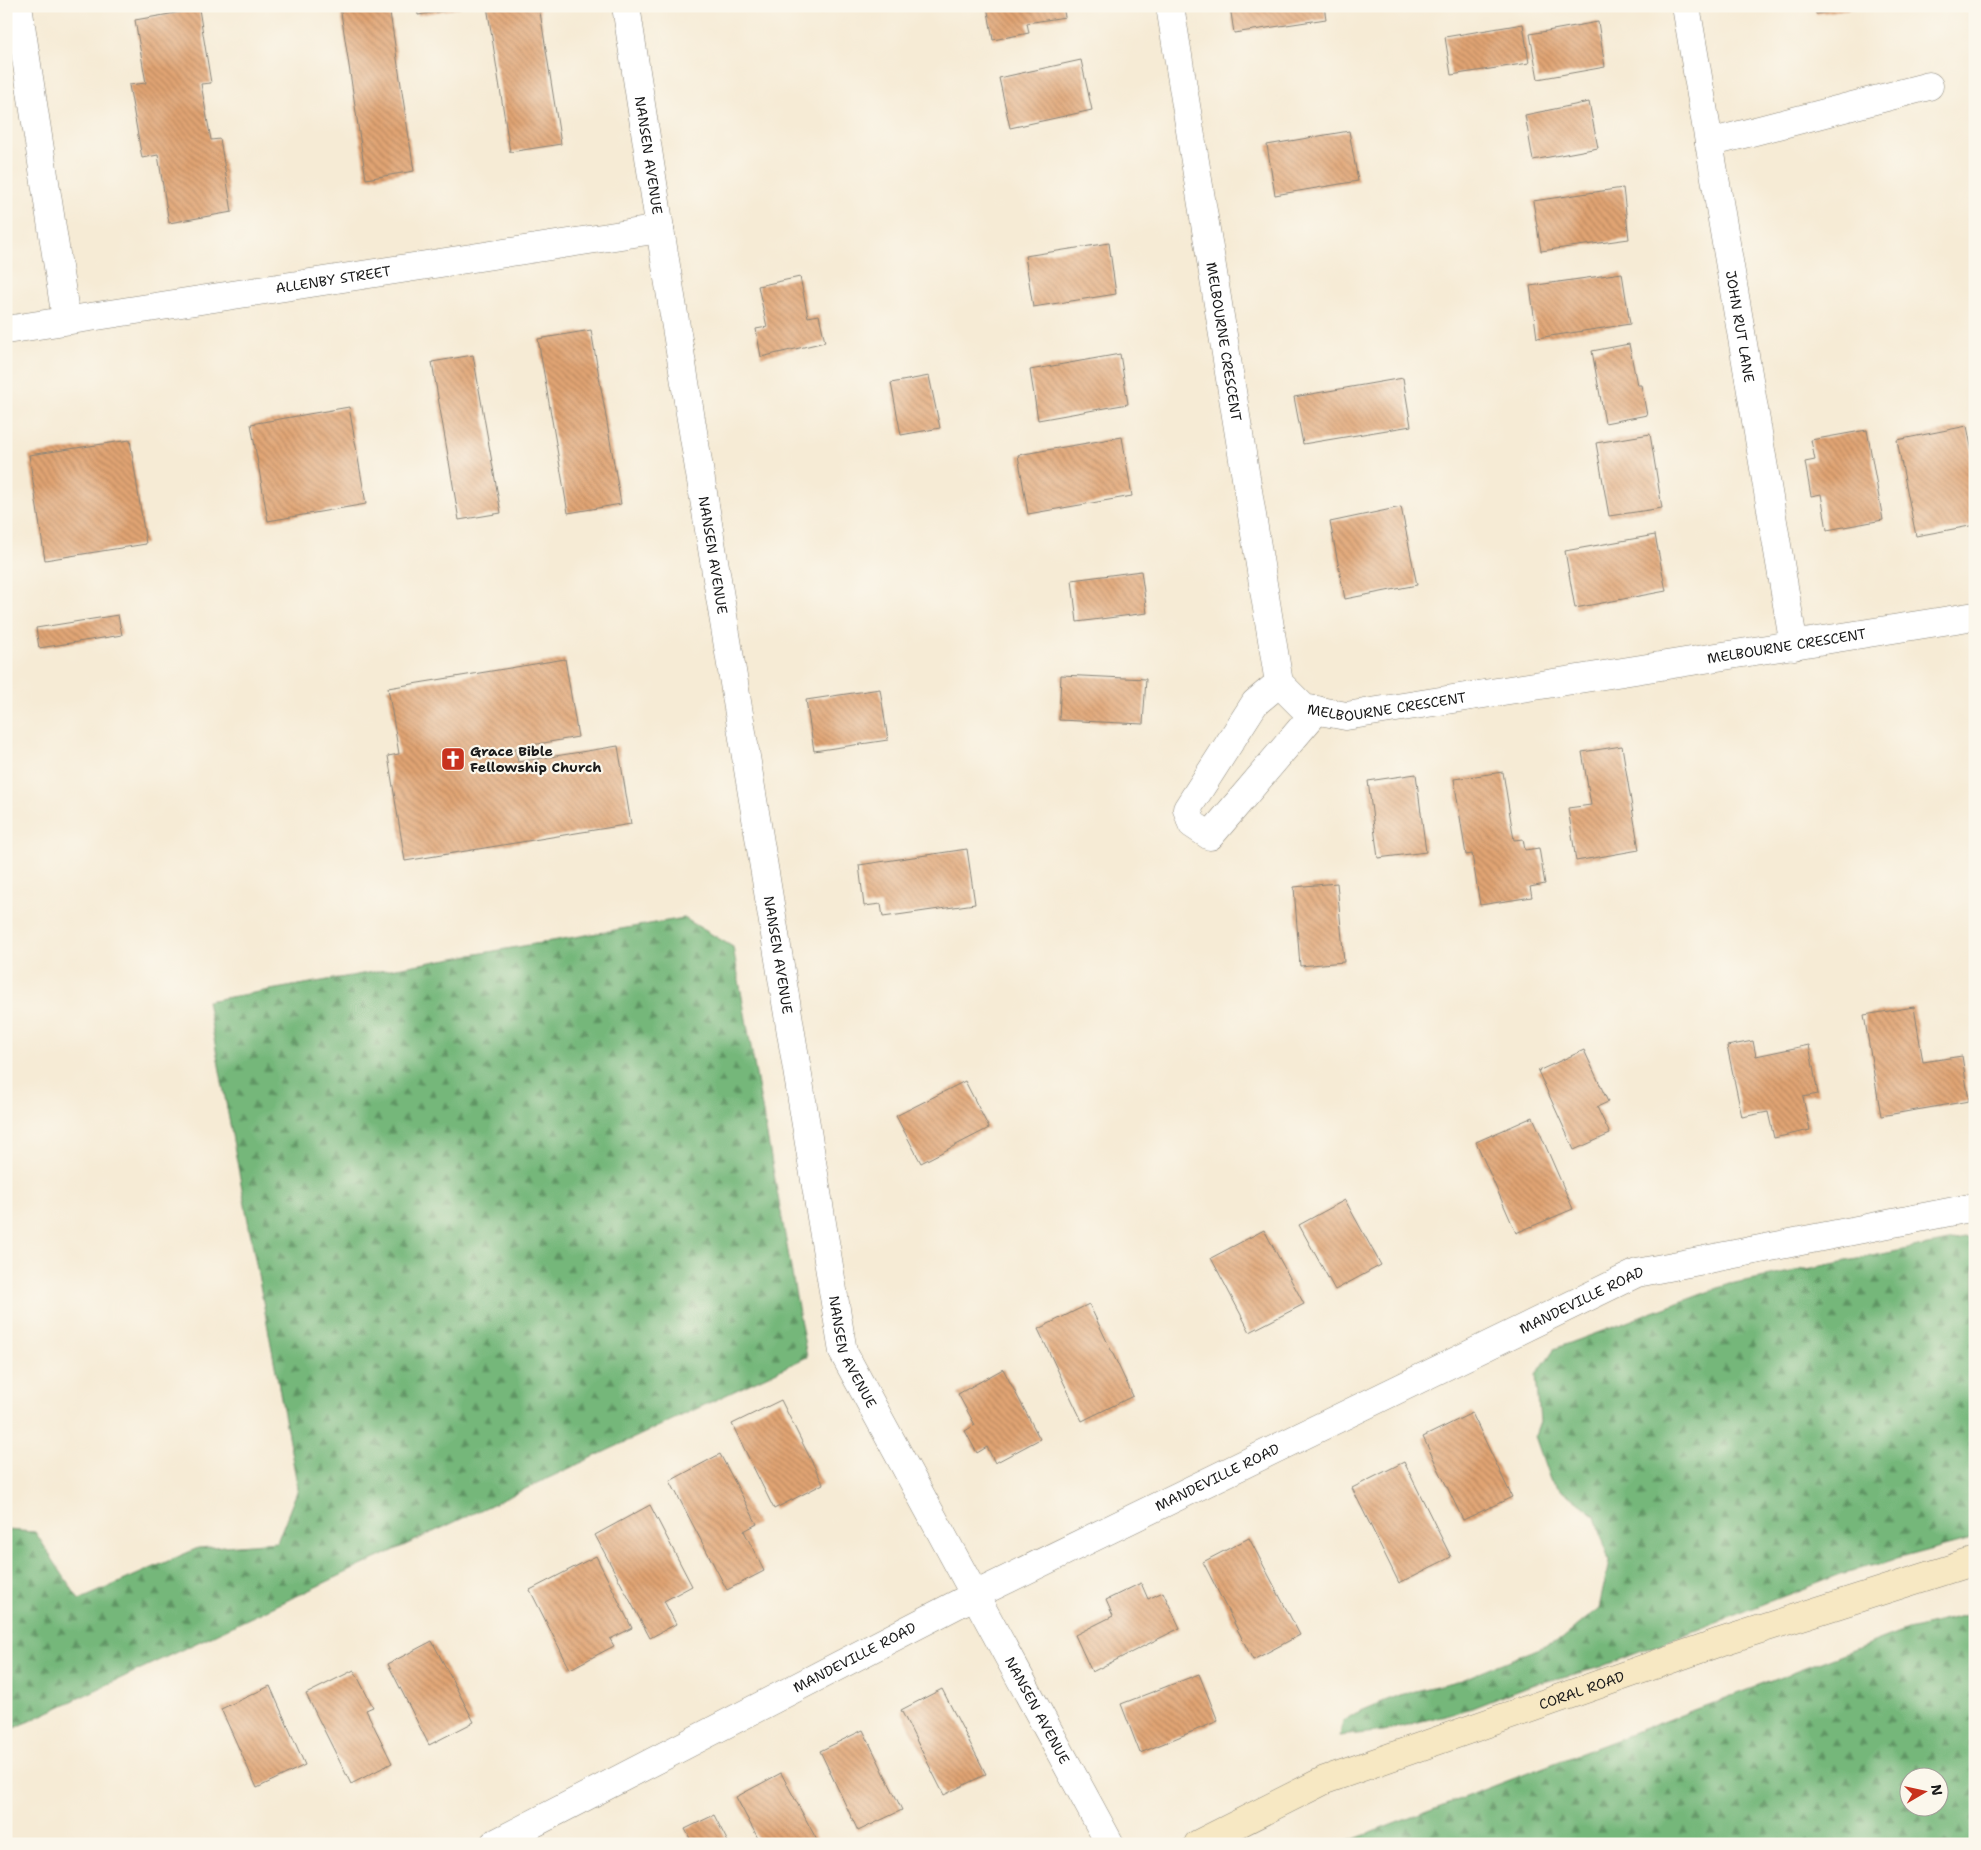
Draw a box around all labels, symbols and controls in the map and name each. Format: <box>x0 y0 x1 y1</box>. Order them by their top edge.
street label: NANSEN AVENUE <box>631 95 667 216</box>
street label: MELBOURNE CRESCENT <box>1202 261 1246 423</box>
street label: ALLENBY STREET <box>274 262 393 297</box>
street label: JOHN RUT LANE <box>1722 269 1758 384</box>
street label: NANSEN AVENUE <box>695 495 732 616</box>
street label: MELBOURNE CRESCENT <box>1706 624 1868 667</box>
street label: MELBOURNE CRESCENT <box>1306 688 1468 725</box>
place label: Grace Bible Fellowship Church <box>470 742 602 776</box>
church icon: Grace Bible Fellowship Church <box>440 746 466 772</box>
street label: NANSEN AVENUE <box>760 894 797 1015</box>
street label: MANDEVILLE ROAD <box>1516 1263 1645 1338</box>
street label: NANSEN AVENUE <box>825 1294 881 1411</box>
street label: MANDEVILLE ROAD <box>1152 1439 1282 1515</box>
street label: MANDEVILLE ROAD <box>790 1618 919 1697</box>
street label: NANSEN AVENUE <box>1001 1653 1074 1767</box>
street label: CORAL ROAD <box>1536 1667 1627 1714</box>
north arrow <box>1898 1768 1948 1818</box>
text: N <box>1927 1783 1947 1797</box>

